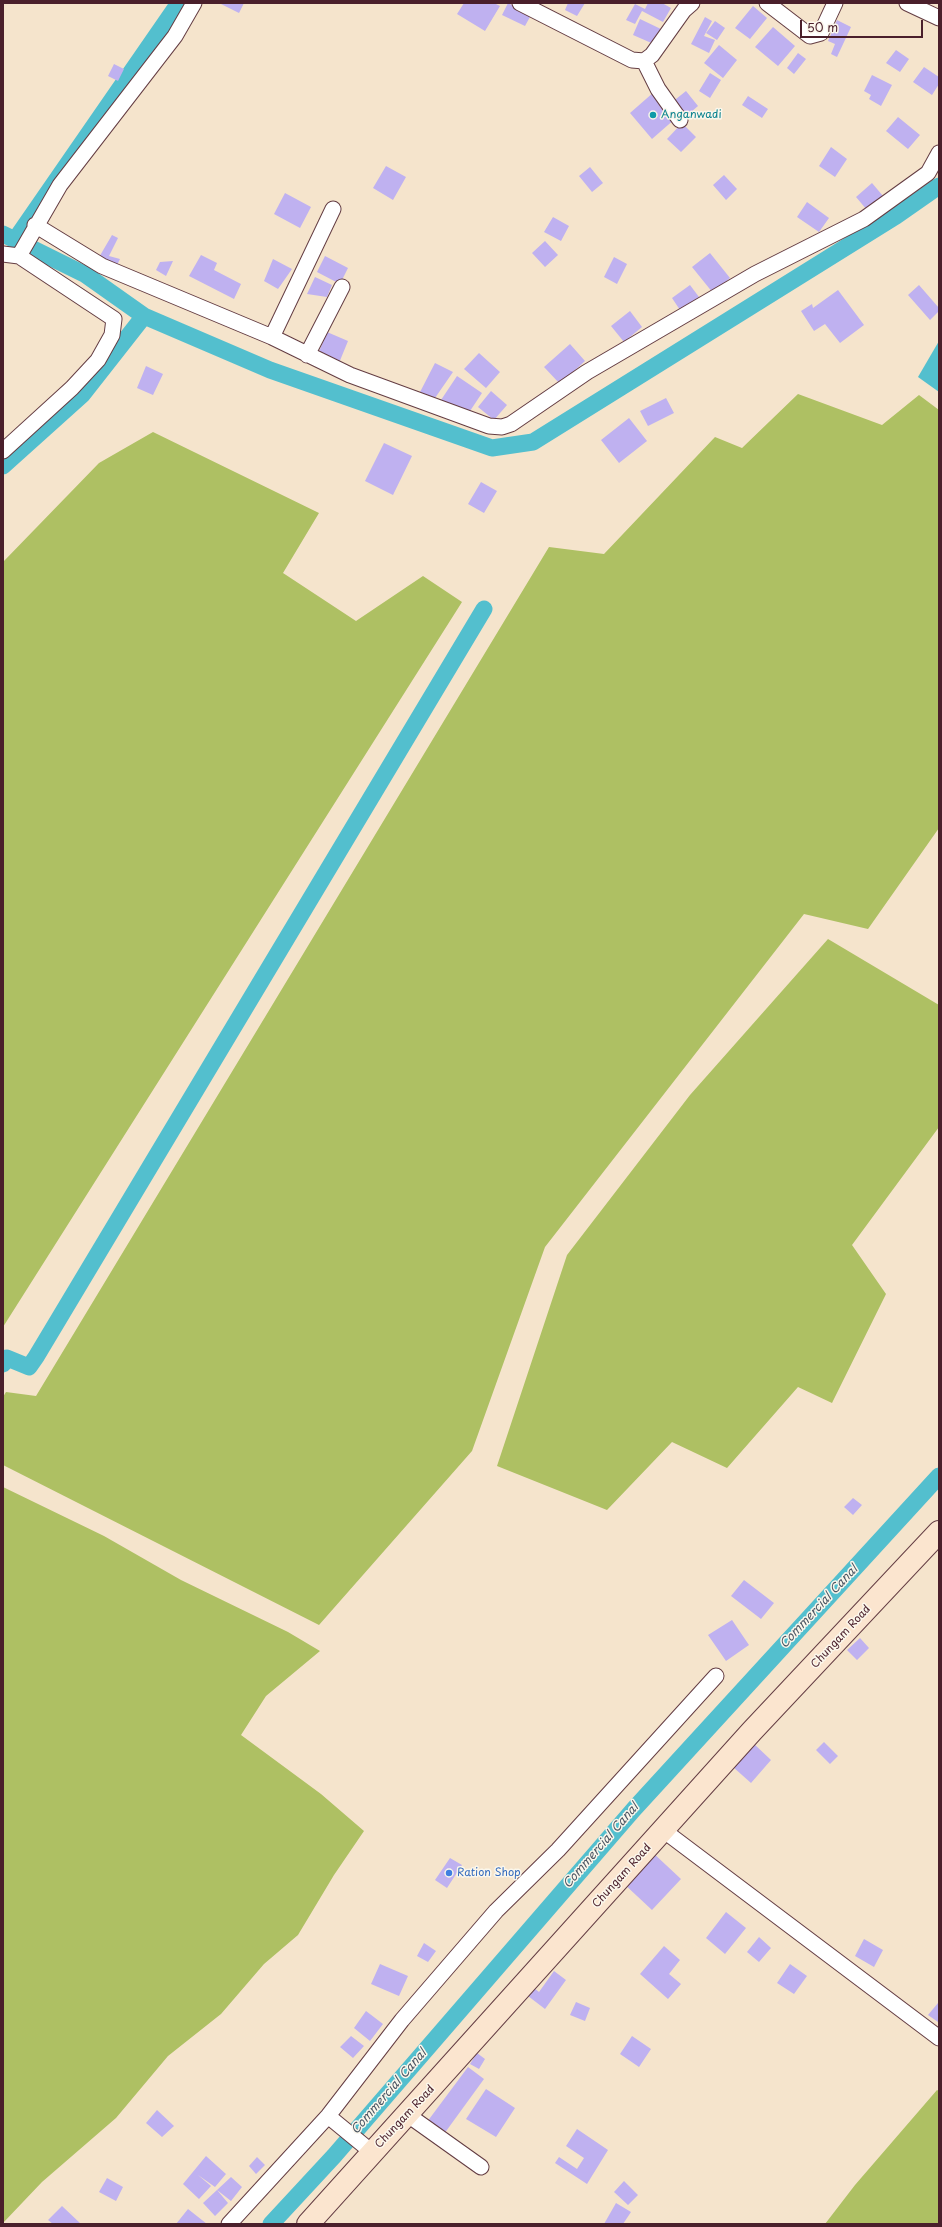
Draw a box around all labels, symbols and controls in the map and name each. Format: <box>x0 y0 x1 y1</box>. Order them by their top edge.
scale bar <box>802 12 925 38</box>
text: 50 m <box>807 18 838 36</box>
place label: Anganwadi <box>661 108 722 122</box>
marker: Anganwadi <box>648 110 658 120</box>
water label: Commercial Canal <box>777 1563 861 1651</box>
street label: Chungam Road <box>808 1603 874 1671</box>
water label: Commercial Canal <box>560 1801 642 1891</box>
street label: Chungam Road <box>590 1841 654 1911</box>
place label: Ration Shop <box>457 1866 521 1880</box>
marker: Ration Shop <box>444 1868 454 1878</box>
water label: Commercial Canal <box>348 2047 430 2137</box>
street label: Chungam Road <box>372 2083 438 2151</box>

